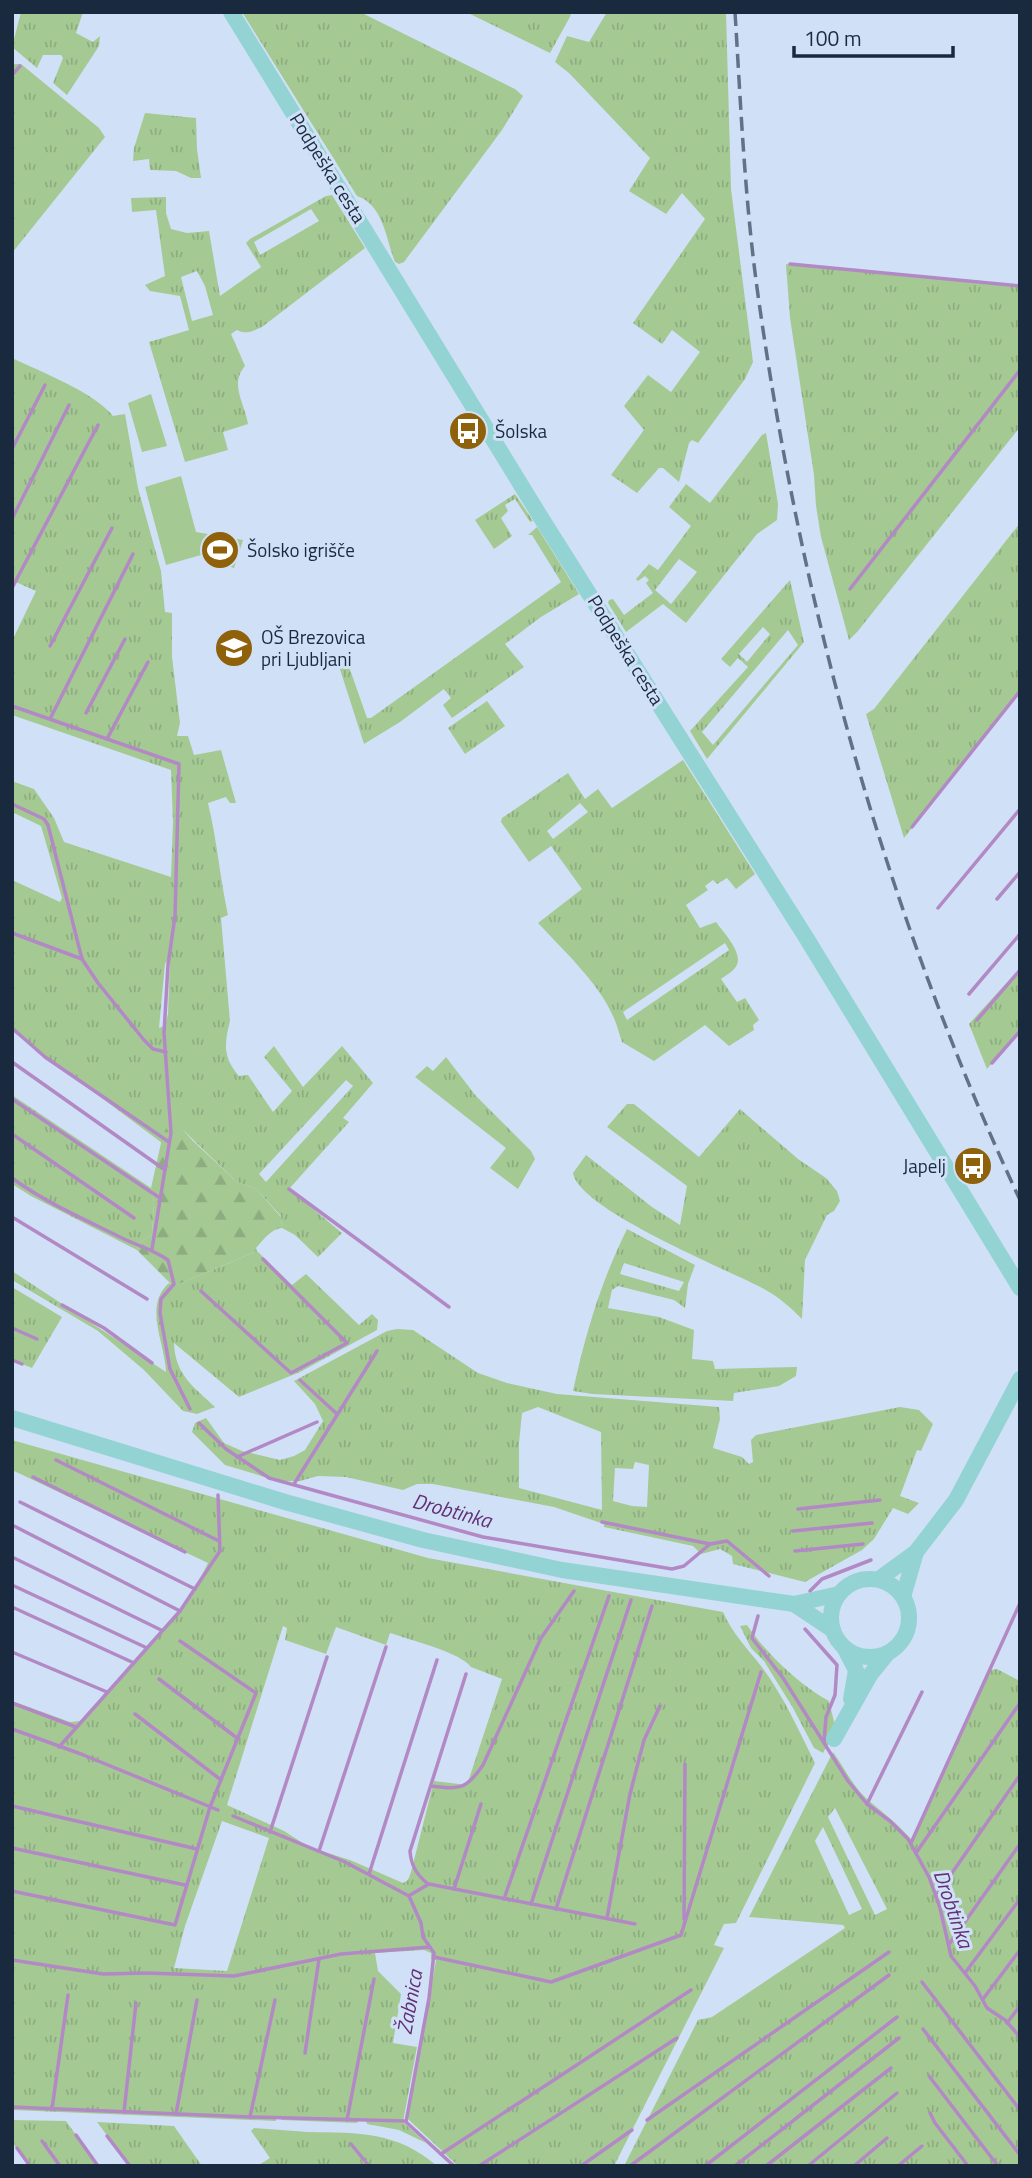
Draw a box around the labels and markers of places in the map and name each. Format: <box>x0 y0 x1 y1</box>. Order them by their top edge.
bus stop icon: Šolska <box>447 410 489 452</box>
place label: Šolska <box>495 416 548 445</box>
sports icon: Šolsko igrišče <box>199 529 241 571</box>
place label: Šolsko igrišče <box>247 535 355 564</box>
place label: OŠ Brezovica pri Ljubljani <box>261 622 366 673</box>
school or university icon: OŠ Brezovica pri Ljubljani <box>213 627 255 669</box>
bus stop icon: Japelj <box>952 1145 994 1187</box>
place label: Japelj <box>903 1151 946 1180</box>

